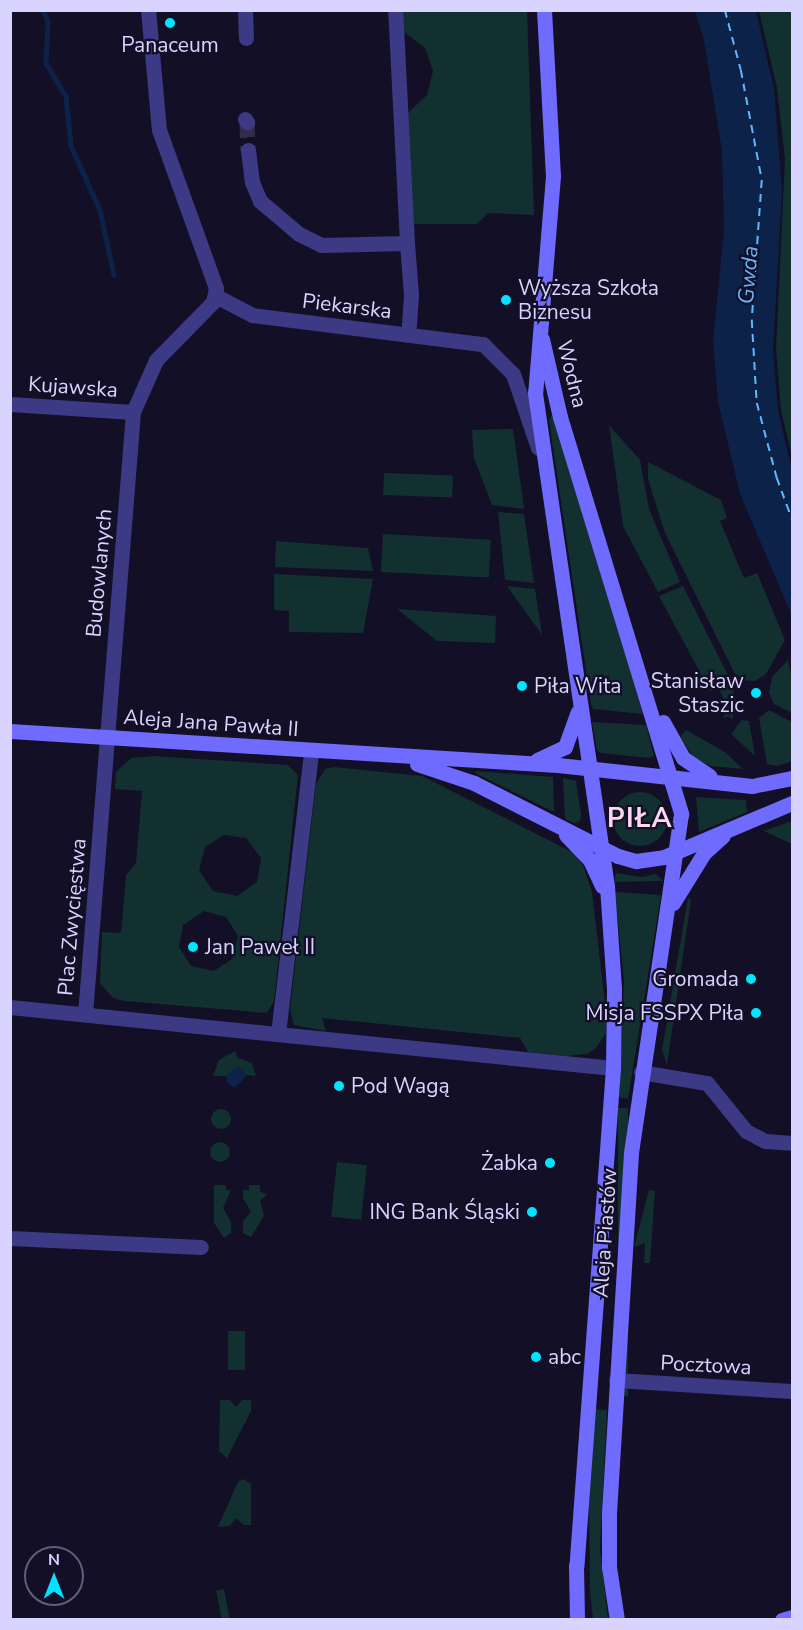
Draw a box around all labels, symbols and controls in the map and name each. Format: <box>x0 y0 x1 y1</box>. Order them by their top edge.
marker: Panaceum <box>163 16 177 30</box>
place label: Panaceum <box>121 32 219 58</box>
water label: Gwda <box>733 245 765 305</box>
place label: Wyższa Szkoła Biznesu <box>518 275 659 325</box>
street label: Piekarska <box>301 288 393 324</box>
marker: Wyższa Szkoła Biznesu <box>499 293 513 307</box>
street label: Wodna <box>551 338 593 410</box>
street label: Kujawska <box>27 371 119 403</box>
street label: Budowlanych <box>81 508 117 638</box>
place label: Stanisław Staszic <box>651 668 744 718</box>
place label: Piła Wita <box>534 673 621 699</box>
marker: Piła Wita <box>515 679 529 693</box>
marker: Stanisław Staszic <box>749 686 763 700</box>
street label: Aleja Jana Pawła II <box>123 704 299 742</box>
district label: PIŁA <box>607 803 673 835</box>
street label: Plac Zwycięstwa <box>53 837 91 997</box>
place label: Jan Paweł II <box>205 934 315 960</box>
marker: Jan Paweł II <box>186 940 200 954</box>
place label: Gromada <box>652 966 739 992</box>
marker: Gromada <box>744 972 758 986</box>
place label: Misja FSSPX Piła <box>586 1000 744 1026</box>
marker: Misja FSSPX Piła <box>749 1006 763 1020</box>
place label: Pod Wagą <box>351 1073 450 1099</box>
marker: Pod Wagą <box>332 1079 346 1093</box>
place label: Żabka <box>481 1150 538 1176</box>
marker: Żabka <box>543 1156 557 1170</box>
street label: Aleja Piastów <box>588 1167 622 1299</box>
place label: ING Bank Śląski <box>370 1199 520 1225</box>
marker: ING Bank Śląski <box>525 1205 539 1219</box>
place label: abc <box>548 1344 581 1370</box>
marker: abc <box>529 1350 543 1364</box>
street label: Pocztowa <box>660 1350 752 1380</box>
north arrow <box>24 1546 84 1606</box>
text: N <box>48 1549 60 1571</box>

